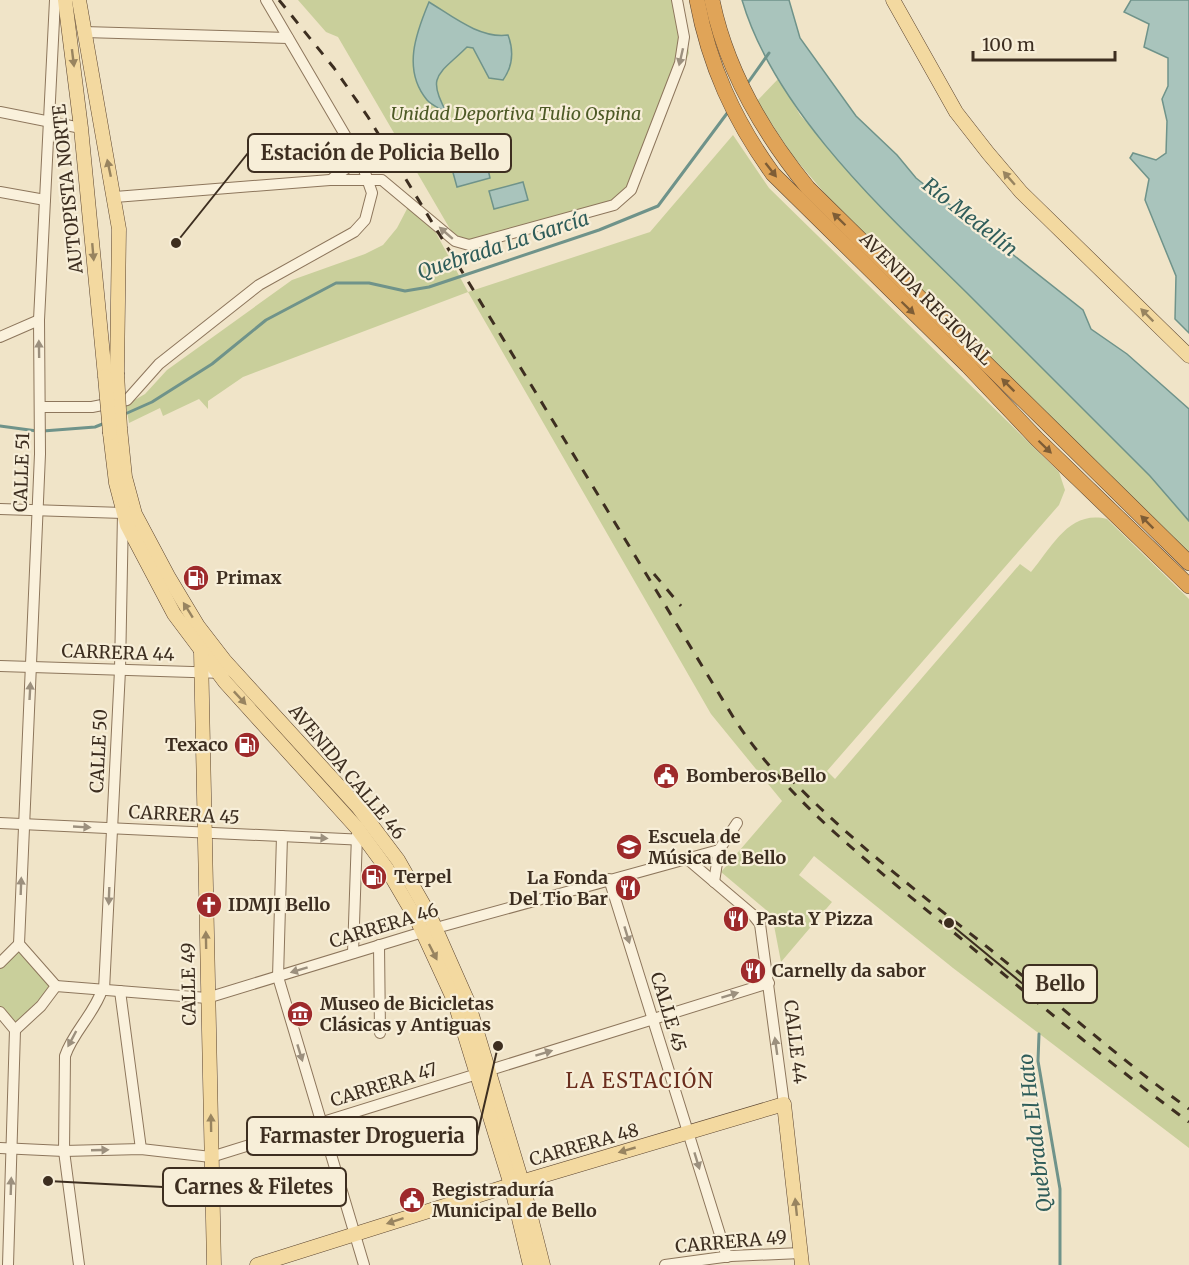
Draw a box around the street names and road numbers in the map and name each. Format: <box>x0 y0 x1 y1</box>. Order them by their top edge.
street label: AUTOPISTA NORTE <box>47 103 88 276</box>
street label: AVENIDA REGIONAL <box>854 227 998 370</box>
street label: CALLE 51 <box>9 432 34 512</box>
street label: CARRERA 44 <box>61 639 175 666</box>
street label: AVENIDA CALLE 46 <box>283 699 411 844</box>
street label: CALLE 50 <box>85 708 112 794</box>
street label: CARRERA 45 <box>128 800 240 829</box>
street label: CARRERA 46 <box>327 898 441 953</box>
street label: CALLE 49 <box>176 942 201 1026</box>
street label: CALLE 45 <box>645 969 691 1055</box>
street label: CALLE 44 <box>779 999 812 1085</box>
street label: CARRERA 47 <box>328 1057 440 1112</box>
street label: CARRERA 48 <box>526 1118 641 1171</box>
street label: CARRERA 49 <box>674 1225 788 1258</box>

